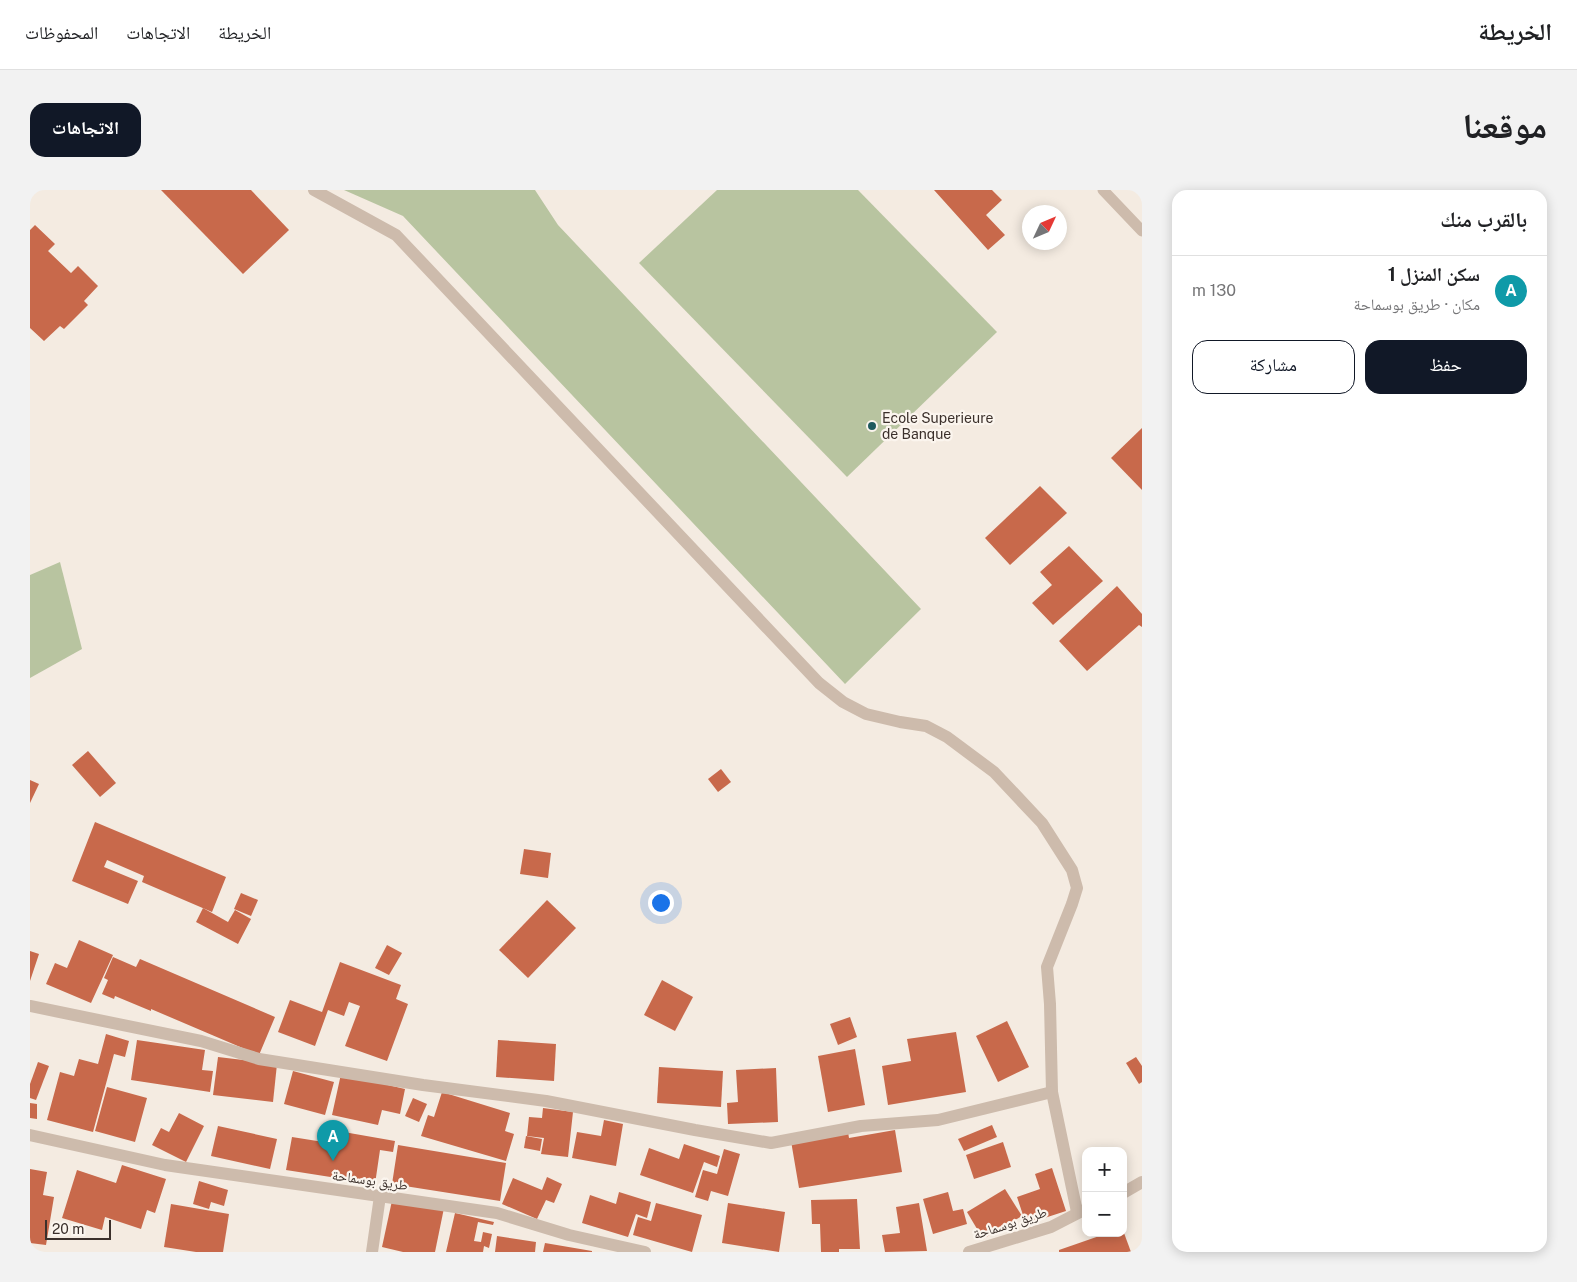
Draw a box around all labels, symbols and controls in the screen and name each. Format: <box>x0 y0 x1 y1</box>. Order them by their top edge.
text: الخريطة <box>1478 17 1552 45</box>
text: المحفوظات <box>25 22 98 43</box>
text: الاتجاهات <box>126 22 190 43</box>
text: الخريطة <box>218 22 271 43</box>
button: الاتجاهات <box>30 103 141 157</box>
text: موقعنا <box>1462 105 1547 146</box>
north arrow <box>1022 205 1067 250</box>
text: بالقرب منك <box>1440 207 1527 232</box>
text: سكن المنزل 1 <box>1388 263 1480 285</box>
text: 130 m <box>1192 281 1236 300</box>
text: A <box>1505 281 1517 300</box>
text: مكان · طريق بوسماحة <box>1353 295 1480 314</box>
button: مشاركة <box>1192 340 1355 394</box>
button: حفظ <box>1365 340 1527 394</box>
place label: Ecole Superieure de Banque <box>882 410 993 442</box>
marker: Ecole Superieure de Banque <box>866 420 878 432</box>
your location <box>648 890 674 916</box>
pin: A <box>317 1120 349 1161</box>
map controls <box>1082 1147 1127 1237</box>
button: + <box>1082 1147 1127 1192</box>
street label: طريق بوسماحة <box>331 1167 409 1195</box>
button: − <box>1082 1192 1127 1237</box>
street label: طريق بوسماحة <box>971 1204 1049 1244</box>
scale bar <box>45 1217 111 1240</box>
text: 20 m <box>52 1221 84 1237</box>

